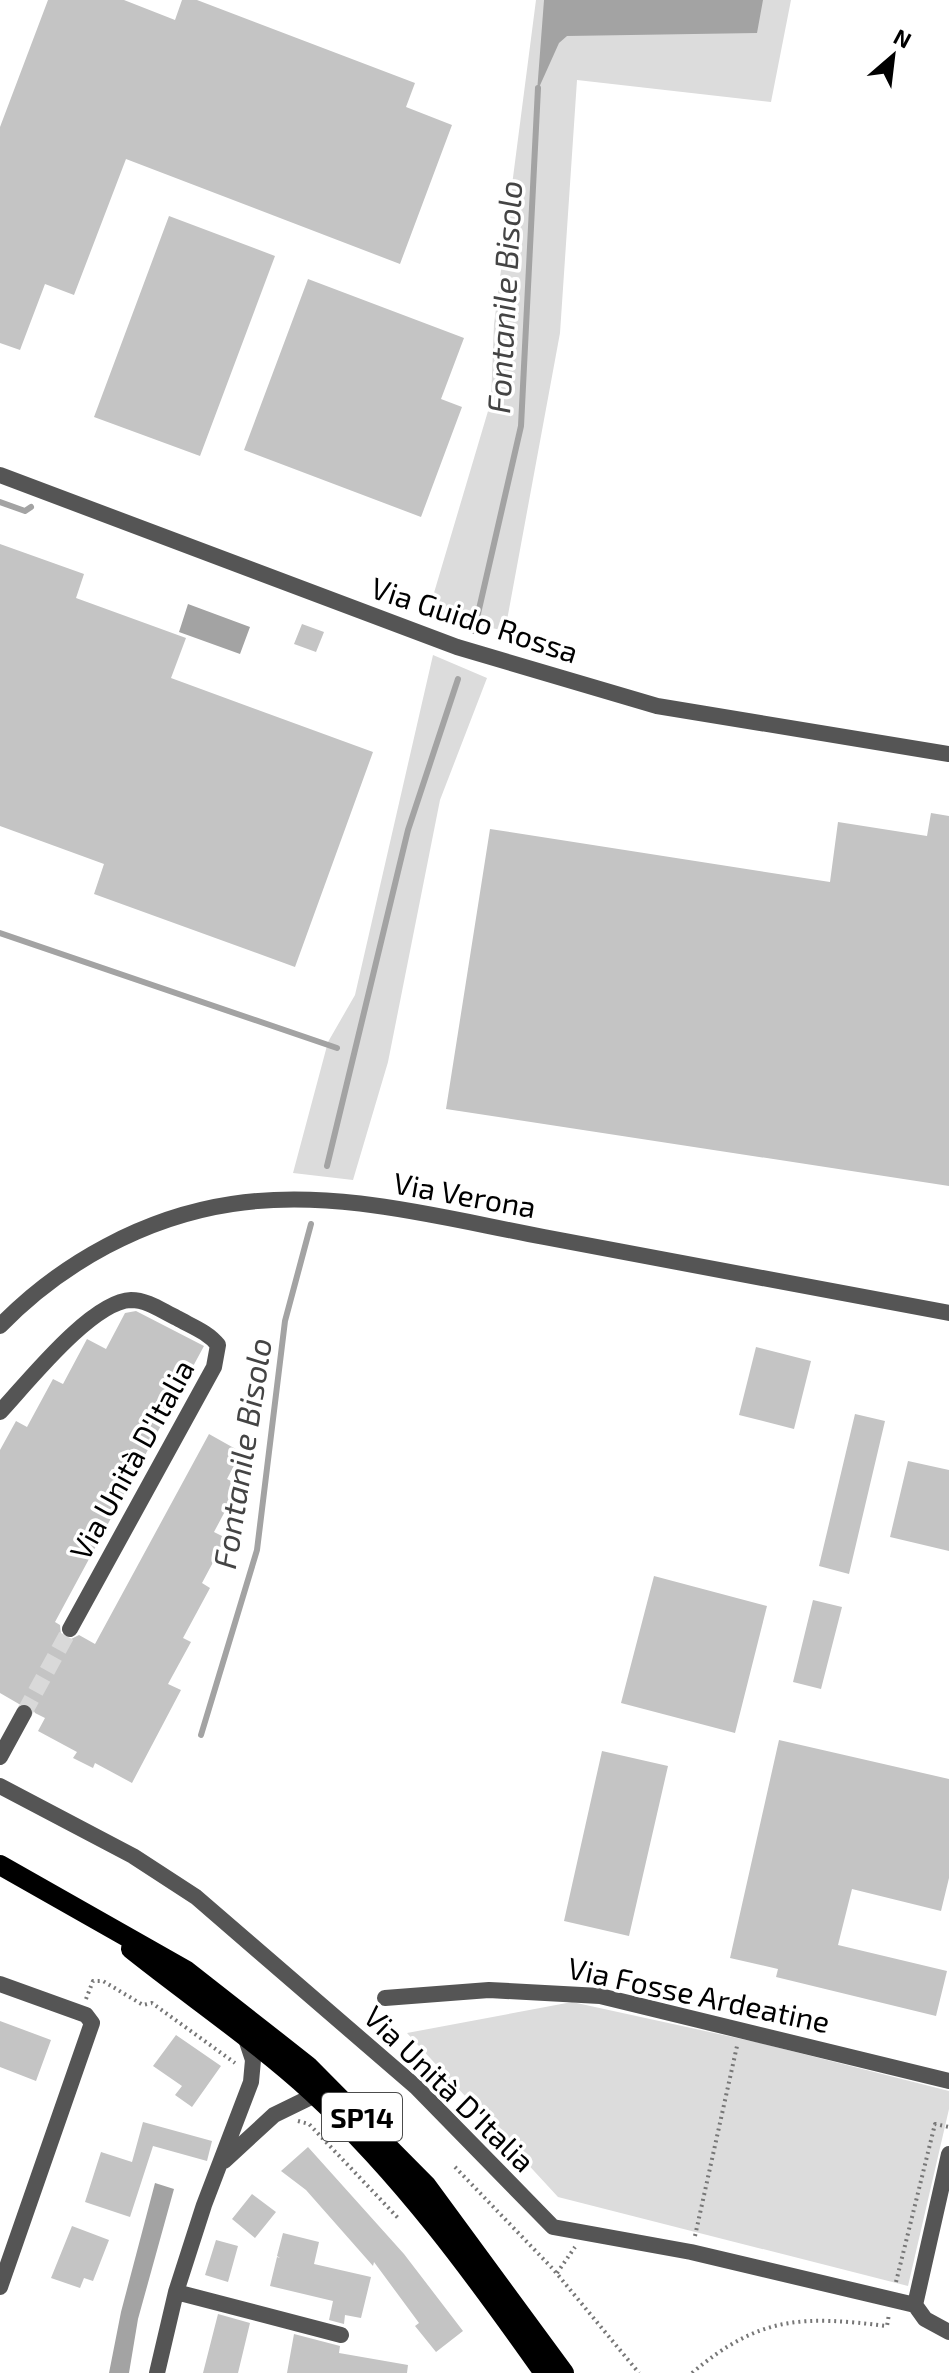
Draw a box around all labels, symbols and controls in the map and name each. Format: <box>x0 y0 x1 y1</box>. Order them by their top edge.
north arrow <box>853 16 933 96</box>
text: N <box>890 22 916 53</box>
water label: Fontanile Bisolo <box>478 180 528 414</box>
street label: Via Guido Rossa <box>367 569 583 669</box>
street label: Via Verona <box>391 1164 539 1224</box>
water label: Fontanile Bisolo <box>204 1335 278 1571</box>
street label: Via Unità D'Italia <box>61 1353 201 1565</box>
street label: Via Fosse Ardeatine <box>565 1949 833 2039</box>
street label: Via Unità D'Italia <box>357 1998 543 2178</box>
road number: SP14 <box>322 2093 402 2141</box>

